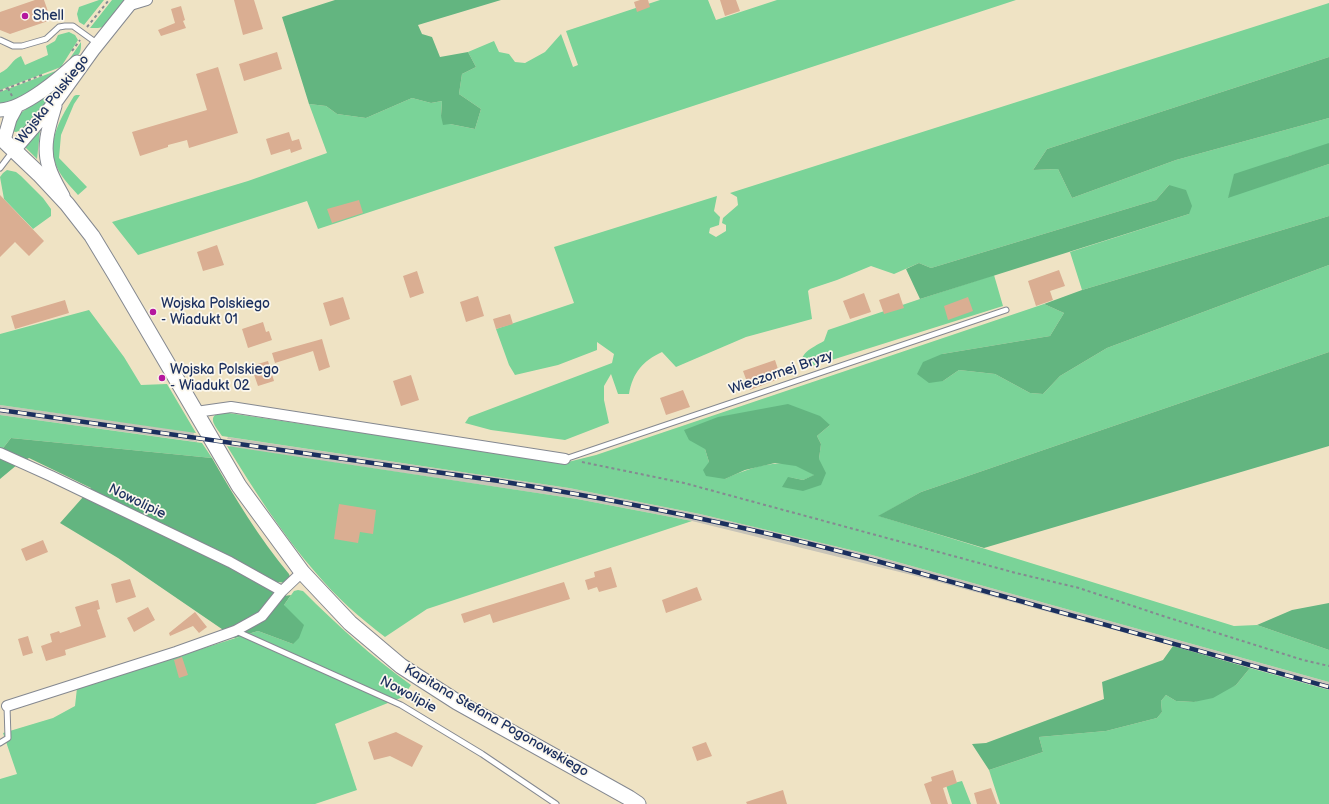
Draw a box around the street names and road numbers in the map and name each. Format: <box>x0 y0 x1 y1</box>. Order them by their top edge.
street label: Wojska Polskiego <box>13 52 93 148</box>
street label: Wieczornej Bryzy <box>727 347 835 399</box>
street label: Nowolipie <box>106 481 168 523</box>
street label: Kapitana Stefana Pogonowskiego <box>401 661 591 781</box>
street label: Nowolipie <box>377 673 439 717</box>

